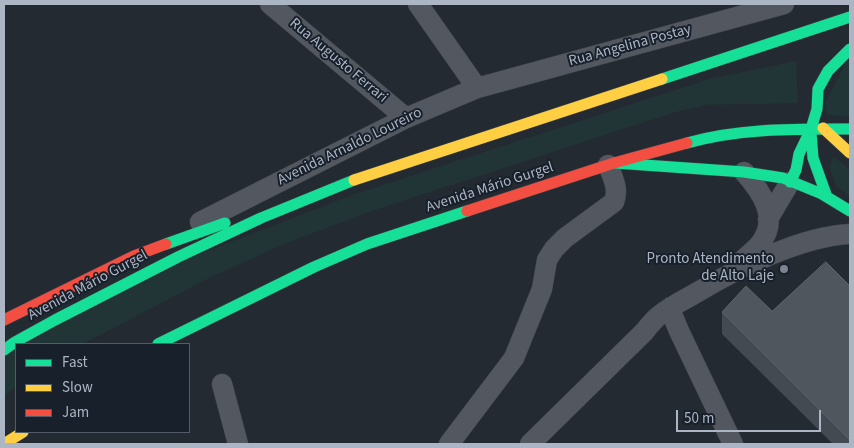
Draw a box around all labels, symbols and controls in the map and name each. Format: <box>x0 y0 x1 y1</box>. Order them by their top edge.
street label: Rua Augusto Ferrari <box>285 15 391 107</box>
street label: Rua Angelina Postay <box>567 21 693 71</box>
street label: Avenida Arnaldo Loureiro <box>275 104 425 190</box>
street label: Avenida Mário Gurgel <box>424 159 556 217</box>
street label: Avenida Mário Gurgel <box>25 247 151 325</box>
place label: Pronto Atendimento de Alto Laje <box>647 251 774 286</box>
marker: Pronto Atendimento de Alto Laje <box>778 263 790 275</box>
legend <box>15 343 190 433</box>
text: Fast <box>62 352 88 373</box>
text: Slow <box>62 377 93 398</box>
scale bar <box>679 400 824 432</box>
text: Jam <box>62 402 89 423</box>
text: 50 m <box>684 408 714 429</box>

